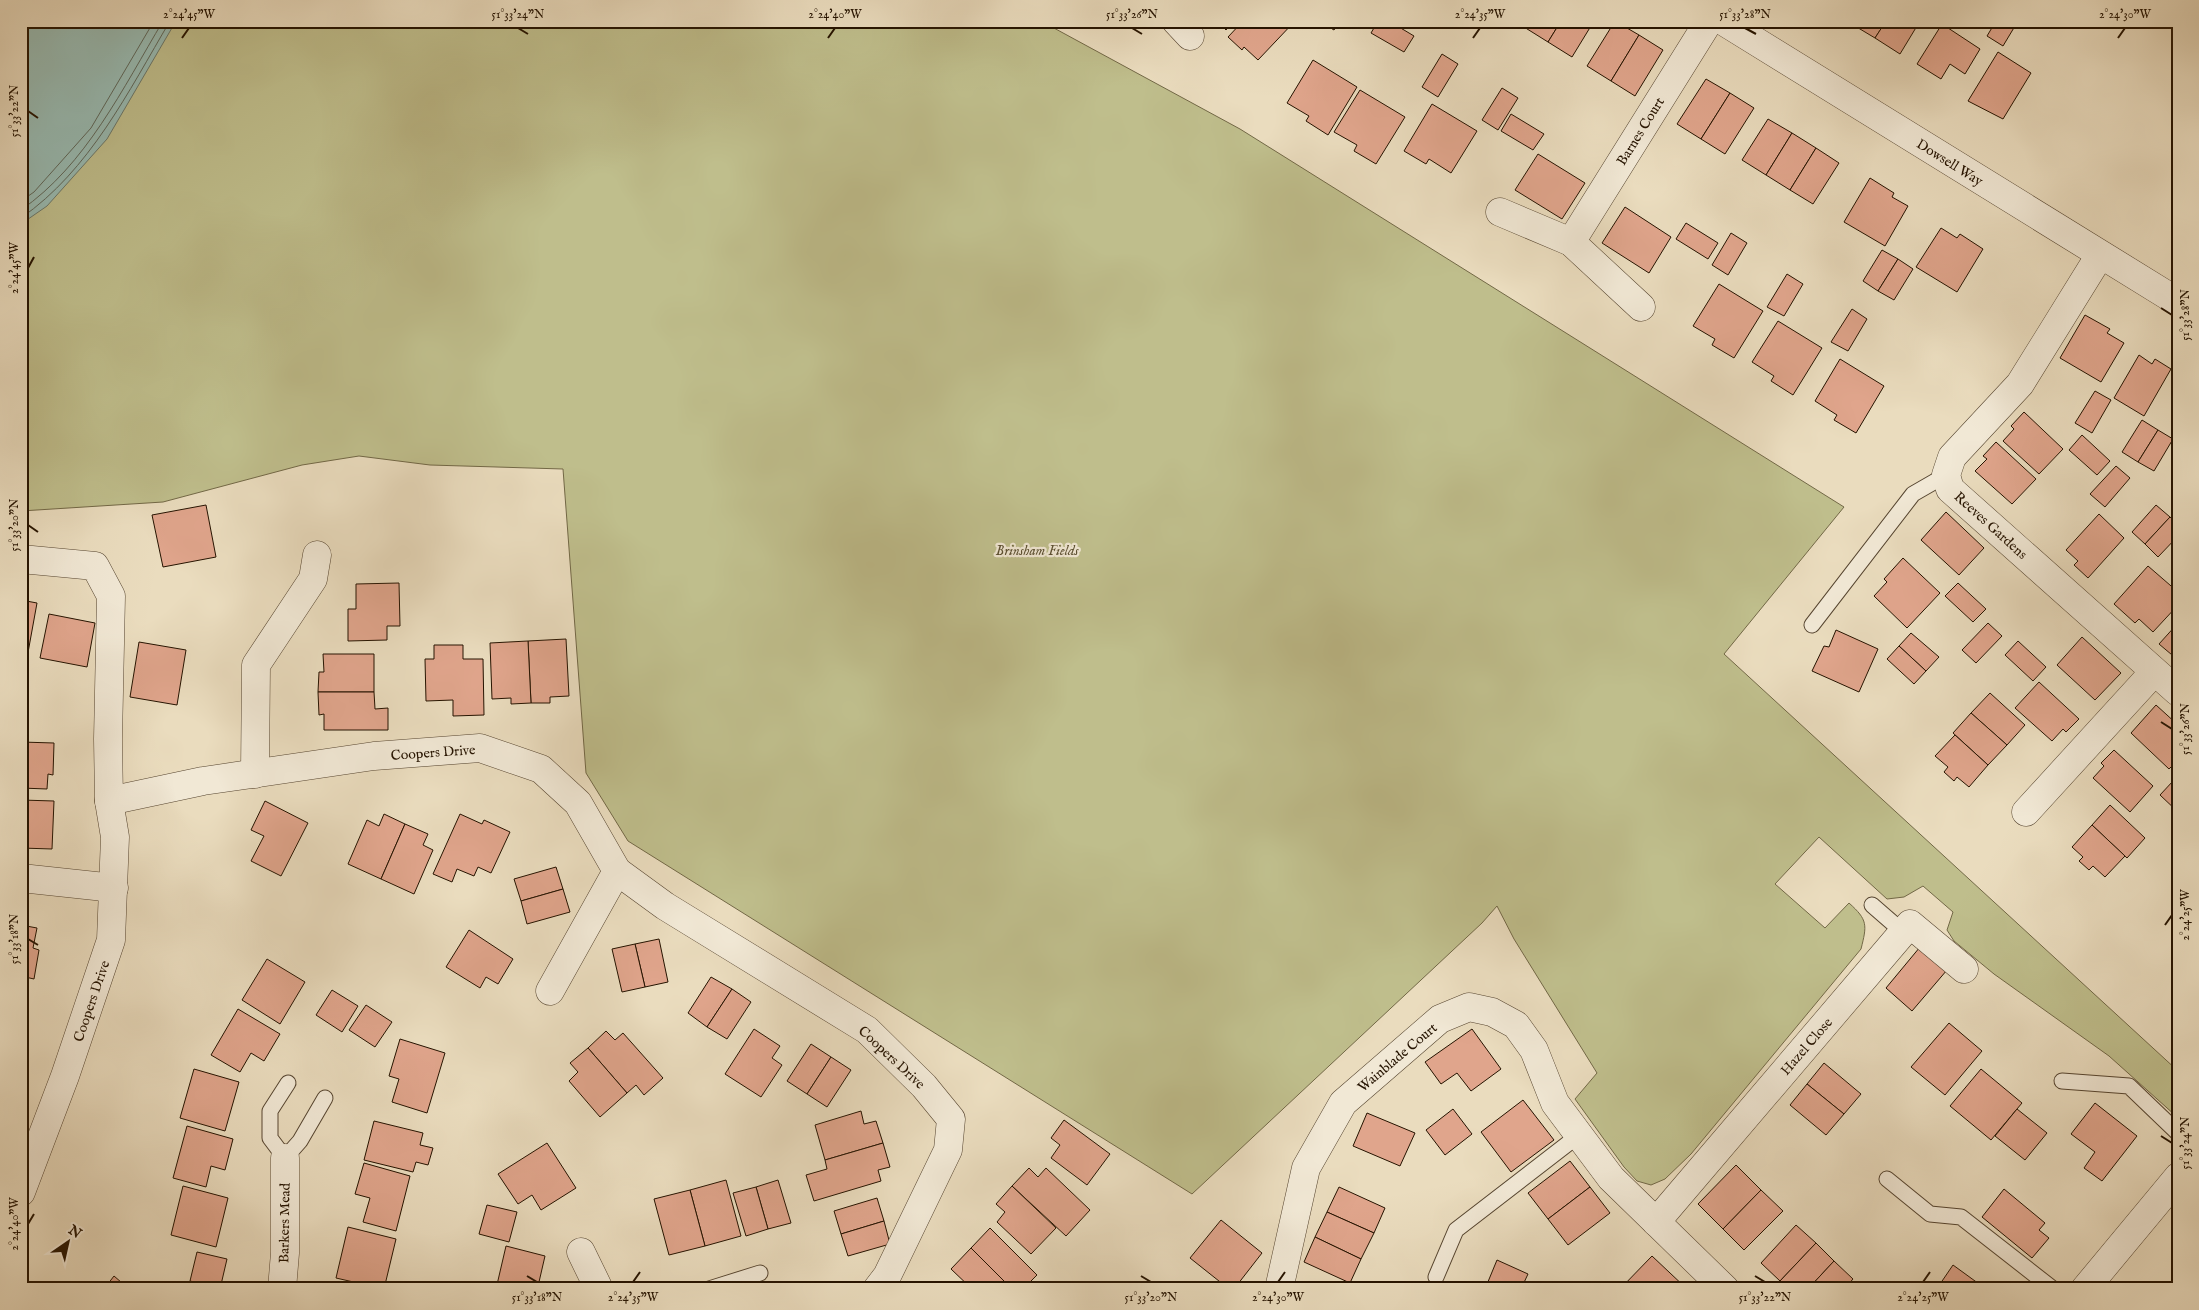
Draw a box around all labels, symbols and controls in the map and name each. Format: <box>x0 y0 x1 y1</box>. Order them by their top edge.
text: 2°24'45"W <box>163 7 215 22</box>
text: 51°33'24"N <box>492 7 545 22</box>
text: 2°24'40"W <box>808 7 862 22</box>
text: 51°33'26"N <box>1106 7 1159 22</box>
text: 2°24'35"W <box>1455 7 1506 22</box>
text: 51°33'28"N <box>1719 7 1771 22</box>
text: 2°24'30"W <box>2099 7 2152 22</box>
text: 51°33'22"N <box>7 84 22 137</box>
street label: Barnes Court <box>1613 94 1669 169</box>
street label: Dowsell Way <box>1913 135 1986 190</box>
text: 2°24'45"W <box>7 242 22 294</box>
text: 51°33'28"N <box>2178 289 2193 341</box>
street label: Reeves Gardens <box>1950 488 2031 563</box>
text: 51°33'20"N <box>7 498 22 551</box>
park label: Brinsham Fields <box>995 542 1080 560</box>
text: 51°33'26"N <box>2178 702 2193 755</box>
street label: Coopers Drive <box>390 741 477 765</box>
text: 2°24'25"W <box>2178 889 2193 941</box>
text: 51°33'18"N <box>7 913 22 964</box>
street label: Coopers Drive <box>70 958 114 1044</box>
street label: Hazel Close <box>1777 1014 1837 1079</box>
street label: Wainblade Court <box>1354 1019 1441 1096</box>
street label: Coopers Drive <box>854 1022 929 1094</box>
text: 51°33'24"N <box>2178 1116 2193 1169</box>
street label: Barkers Mead <box>275 1182 295 1263</box>
text: 2°24'40"W <box>7 1197 22 1251</box>
north arrow <box>42 1218 92 1268</box>
text: N <box>64 1221 85 1243</box>
text: 51°33'18"N <box>512 1290 563 1305</box>
text: 2°24'35"W <box>608 1290 659 1305</box>
text: 51°33'20"N <box>1125 1290 1178 1305</box>
text: 2°24'30"W <box>1252 1290 1305 1305</box>
text: 51°33'22"N <box>1739 1290 1792 1305</box>
text: 2°24'25"W <box>1897 1290 1949 1305</box>

